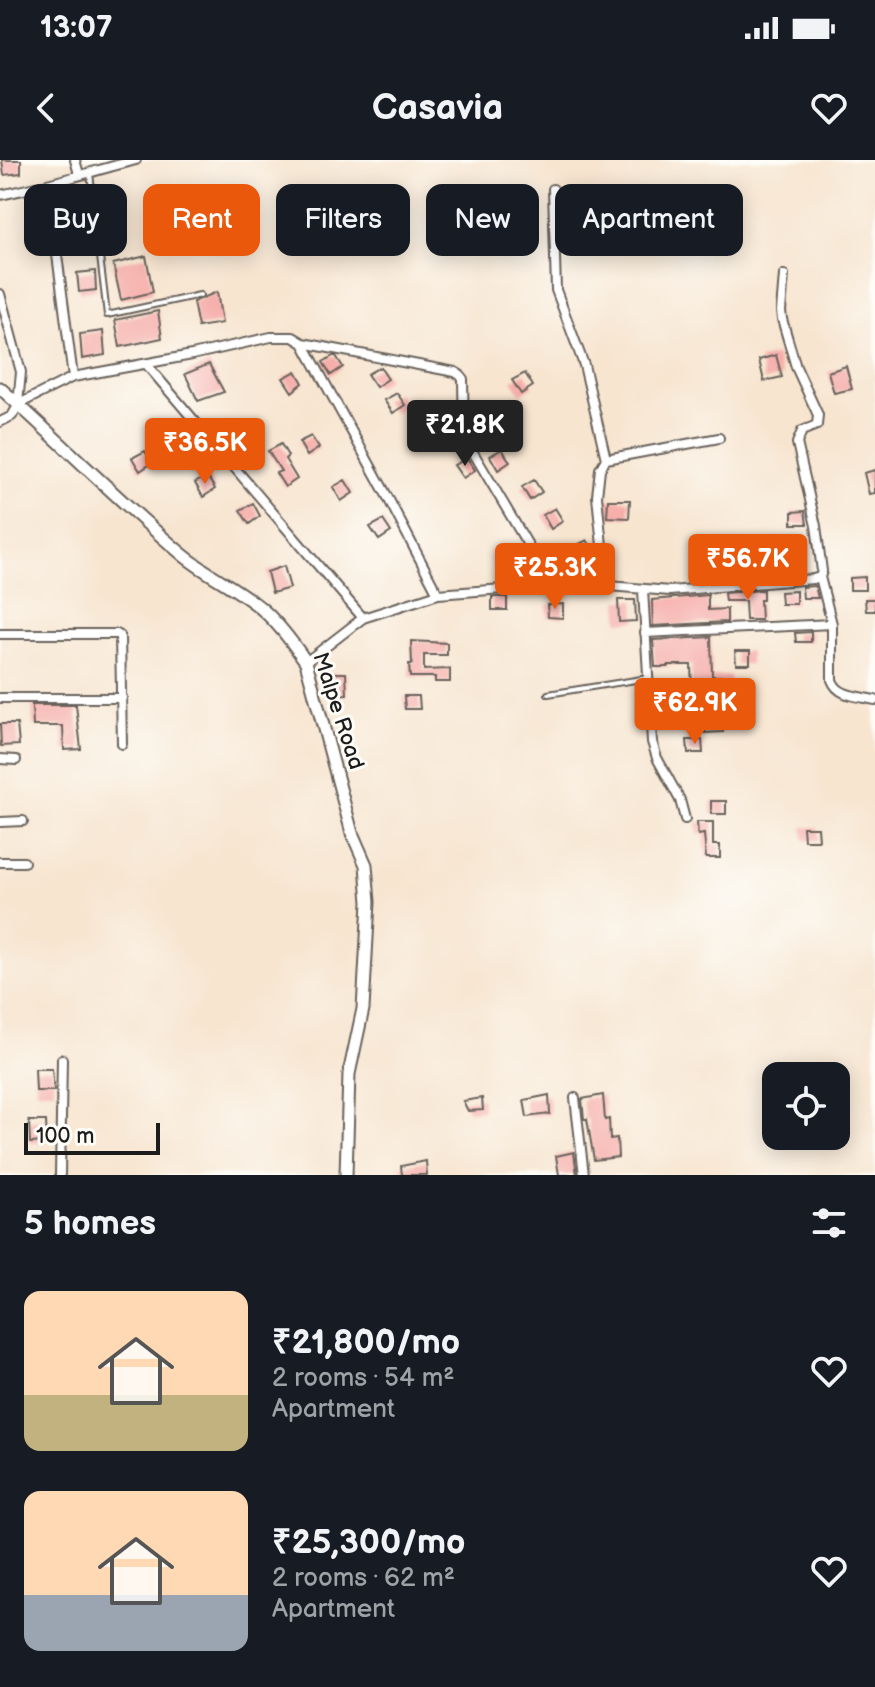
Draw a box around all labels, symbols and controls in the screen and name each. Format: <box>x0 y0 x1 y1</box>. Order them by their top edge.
text: 13:07 <box>40 10 113 46</box>
icon: back <box>24 86 68 130</box>
icon: heart <box>807 86 851 130</box>
text: Casavia <box>372 87 503 130</box>
chip: Buy <box>24 184 127 256</box>
chip: Rent <box>143 184 260 256</box>
chip: Filters <box>276 184 410 256</box>
chip: New <box>426 184 539 256</box>
chip: Apartment <box>555 184 743 256</box>
pin: ₹21.8K <box>400 400 530 468</box>
text: ₹21.8K <box>425 410 505 441</box>
pin: ₹36.5K <box>140 418 270 486</box>
text: ₹36.5K <box>163 428 247 459</box>
pin: ₹56.7K <box>683 534 813 602</box>
pin: ₹25.3K <box>490 543 620 611</box>
text: ₹56.7K <box>706 544 790 575</box>
text: ₹25.3K <box>513 553 597 584</box>
street label: Malpe Road <box>306 649 370 773</box>
pin: ₹62.9K <box>630 678 760 746</box>
text: ₹62.9K <box>653 688 737 719</box>
map controls <box>762 1062 850 1150</box>
button: locate <box>762 1062 850 1150</box>
scale bar <box>24 1119 160 1155</box>
text: 100 m <box>36 1123 95 1150</box>
icon: filters <box>807 1201 851 1245</box>
text: 5 homes <box>24 1203 156 1244</box>
text: ₹21,800/mo <box>272 1322 460 1363</box>
icon: home <box>88 1323 184 1419</box>
icon: heart <box>807 1349 851 1393</box>
text: 2 rooms · 54 m² <box>272 1363 455 1394</box>
text: Apartment <box>272 1394 395 1425</box>
text: ₹25,300/mo <box>272 1522 466 1563</box>
icon: home <box>88 1523 184 1619</box>
icon: heart <box>807 1549 851 1593</box>
text: 2 rooms · 62 m² <box>272 1563 455 1594</box>
text: Apartment <box>272 1594 395 1625</box>

